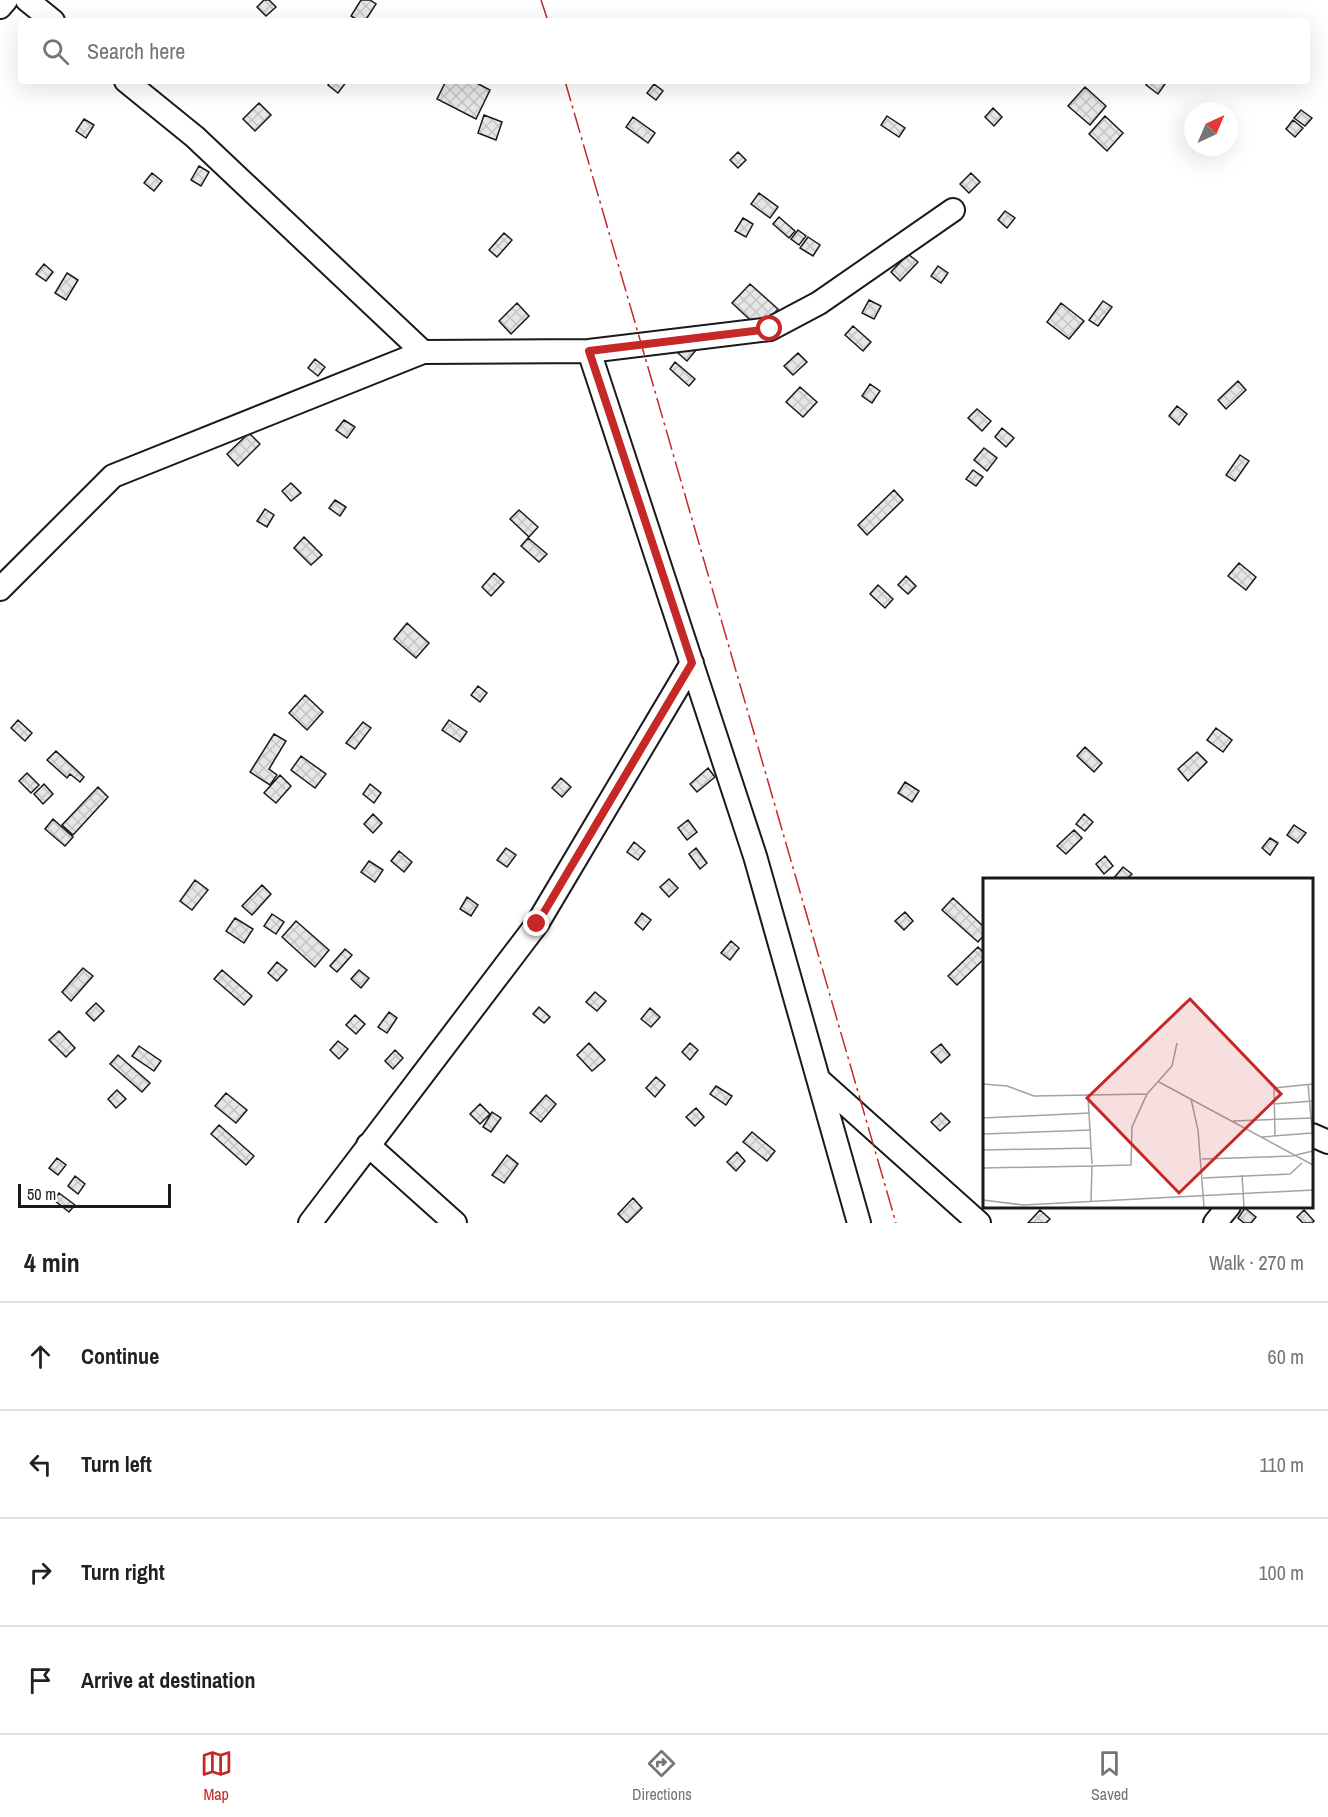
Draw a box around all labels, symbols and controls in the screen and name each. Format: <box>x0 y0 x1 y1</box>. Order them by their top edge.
search box <box>18 18 1310 84</box>
icon: search <box>39 35 72 68</box>
text: Search here <box>87 36 185 66</box>
north arrow <box>1184 102 1238 156</box>
route start <box>756 315 782 341</box>
inset map <box>983 878 1313 1208</box>
route end <box>523 910 549 936</box>
scale bar <box>18 1181 171 1208</box>
text: 50 m <box>27 1183 56 1205</box>
text: 4 min <box>24 1245 80 1280</box>
text: Walk · 270 m <box>1209 1249 1304 1276</box>
icon: ahead <box>24 1340 57 1373</box>
text: Continue <box>81 1341 159 1371</box>
text: 60 m <box>1268 1343 1304 1370</box>
icon: left <box>24 1448 57 1481</box>
text: Turn left <box>81 1449 152 1479</box>
text: 110 m <box>1260 1451 1304 1478</box>
icon: right <box>24 1556 57 1589</box>
text: Turn right <box>81 1557 165 1587</box>
text: 100 m <box>1258 1559 1304 1586</box>
icon: arrive <box>24 1664 57 1697</box>
text: Arrive at destination <box>81 1665 255 1695</box>
tab: Map <box>200 1747 233 1805</box>
tab: Directions <box>632 1747 692 1805</box>
tab: Saved <box>1091 1747 1128 1805</box>

